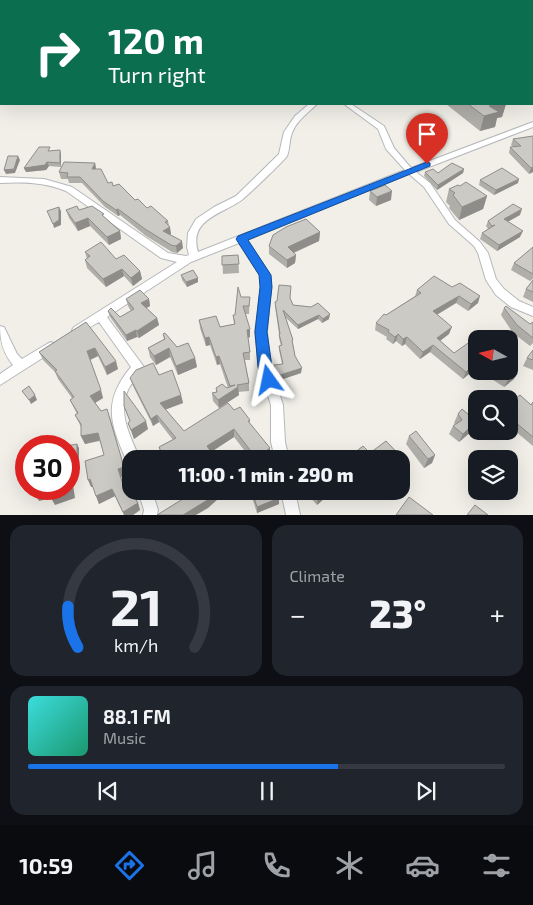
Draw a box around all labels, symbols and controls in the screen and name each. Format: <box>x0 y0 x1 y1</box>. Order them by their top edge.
text: 120 m <box>108 19 204 61</box>
icon: right <box>25 20 90 85</box>
text: Turn right <box>108 61 206 87</box>
pin <box>406 113 448 164</box>
icon: arrive <box>413 120 441 148</box>
north arrow <box>468 330 518 380</box>
map controls <box>468 330 518 500</box>
position arrow <box>242 353 294 405</box>
button: search <box>468 390 518 440</box>
speed limit sign: 30 <box>15 435 80 500</box>
button: layers <box>468 450 518 500</box>
text: 11:00 · 1 min · 290 m <box>178 463 354 486</box>
text: Climate <box>290 566 345 585</box>
text: 21 <box>109 574 162 636</box>
text: 23° <box>369 590 426 636</box>
text: − <box>290 597 306 631</box>
text: + <box>490 597 505 631</box>
text: km/h <box>114 634 158 656</box>
text: 88.1 FM <box>103 705 171 728</box>
text: Music <box>103 728 146 747</box>
icon: previous <box>94 777 122 805</box>
icon: pause <box>253 777 281 805</box>
icon: next <box>412 777 440 805</box>
icon: directions <box>112 848 147 883</box>
icon: music <box>185 848 220 883</box>
icon: phone <box>259 848 294 883</box>
icon: climate <box>332 848 367 883</box>
icon: car <box>405 848 440 883</box>
icon: filters <box>479 848 514 883</box>
text: 10:59 <box>19 852 73 878</box>

